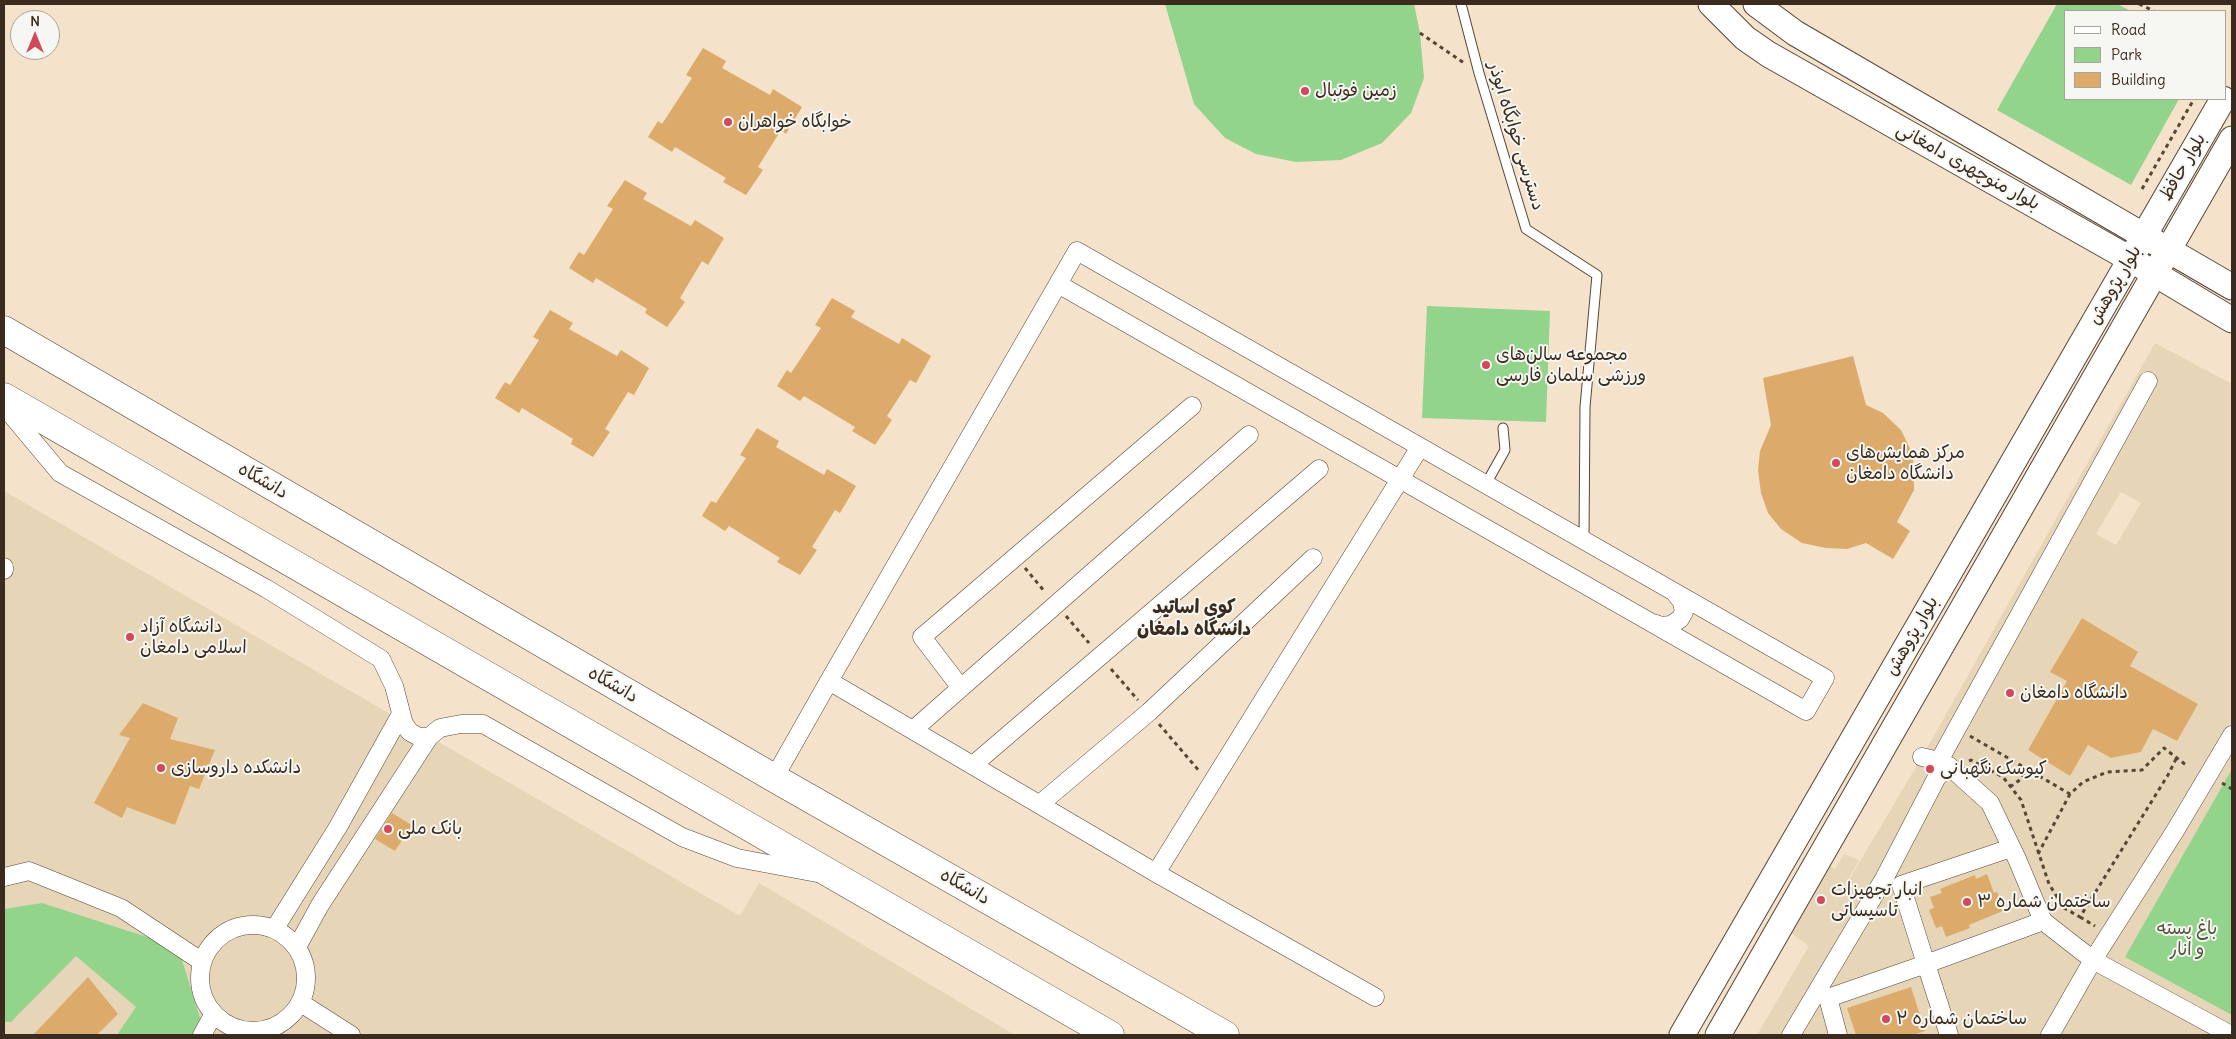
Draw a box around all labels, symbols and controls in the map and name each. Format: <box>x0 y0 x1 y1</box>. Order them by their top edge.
north arrow <box>10 10 60 60</box>
legend <box>2064 10 2226 100</box>
text: N <box>30 12 40 30</box>
text: Road <box>2111 20 2146 39</box>
text: Park <box>2111 45 2142 64</box>
street label: دسترسی خوابگاه ابوذر <box>1483 59 1549 213</box>
text: Building <box>2111 70 2166 89</box>
place label: زمین فوتبال <box>1315 80 1397 102</box>
marker: زمین فوتبال <box>1299 85 1311 97</box>
place label: خوابگاه خواهران <box>738 111 852 133</box>
marker: خوابگاه خواهران <box>722 116 734 128</box>
street label: بلوار منوچهری دامغانی <box>1893 119 2043 215</box>
street label: بلوار حافظ <box>2155 129 2211 205</box>
street label: بلوار پژوهش <box>2084 242 2146 328</box>
place label: مجموعه سالن‌های ورزشی سلمان فارسی <box>1496 344 1646 386</box>
marker: مجموعه سالن‌های ورزشی سلمان فارسی <box>1480 359 1492 371</box>
place label: مرکز همایش‌های دانشگاه دامغان <box>1846 442 1965 484</box>
marker: مرکز همایش‌های دانشگاه دامغان <box>1830 457 1842 469</box>
street label: دانشگاه <box>234 458 292 504</box>
street label: بلوار پژوهش <box>1881 593 1943 679</box>
district label: کوی اساتید دانشگاه دامغان <box>1137 597 1251 641</box>
place label: دانشگاه آزاد اسلامی دامغان <box>140 616 247 659</box>
marker: دانشگاه آزاد اسلامی دامغان <box>124 631 136 643</box>
street label: دانشگاه <box>584 662 642 708</box>
place label: دانشگاه دامغان <box>2020 682 2128 704</box>
marker: دانشگاه دامغان <box>2004 687 2016 699</box>
place label: دانشکده داروسازی <box>171 757 301 779</box>
place label: کیوسک نگهبانی <box>1940 758 2047 780</box>
marker: دانشکده داروسازی <box>155 762 167 774</box>
marker: کیوسک نگهبانی <box>1924 763 1936 775</box>
place label: بانک ملی <box>398 818 462 840</box>
marker: بانک ملی <box>382 823 394 835</box>
street label: دانشگاه <box>936 864 994 910</box>
place label: انبار تجهیزات تاسیساتی <box>1831 879 1922 922</box>
place label: ساختمان شماره ۳ <box>1977 891 2111 913</box>
marker: انبار تجهیزات تاسیساتی <box>1815 894 1827 906</box>
marker: ساختمان شماره ۳ <box>1961 896 1973 908</box>
park label: باغ پسته و انار <box>2157 918 2217 961</box>
place label: ساختمان شماره ۲ <box>1896 1008 2027 1030</box>
marker: ساختمان شماره ۲ <box>1880 1013 1892 1025</box>

